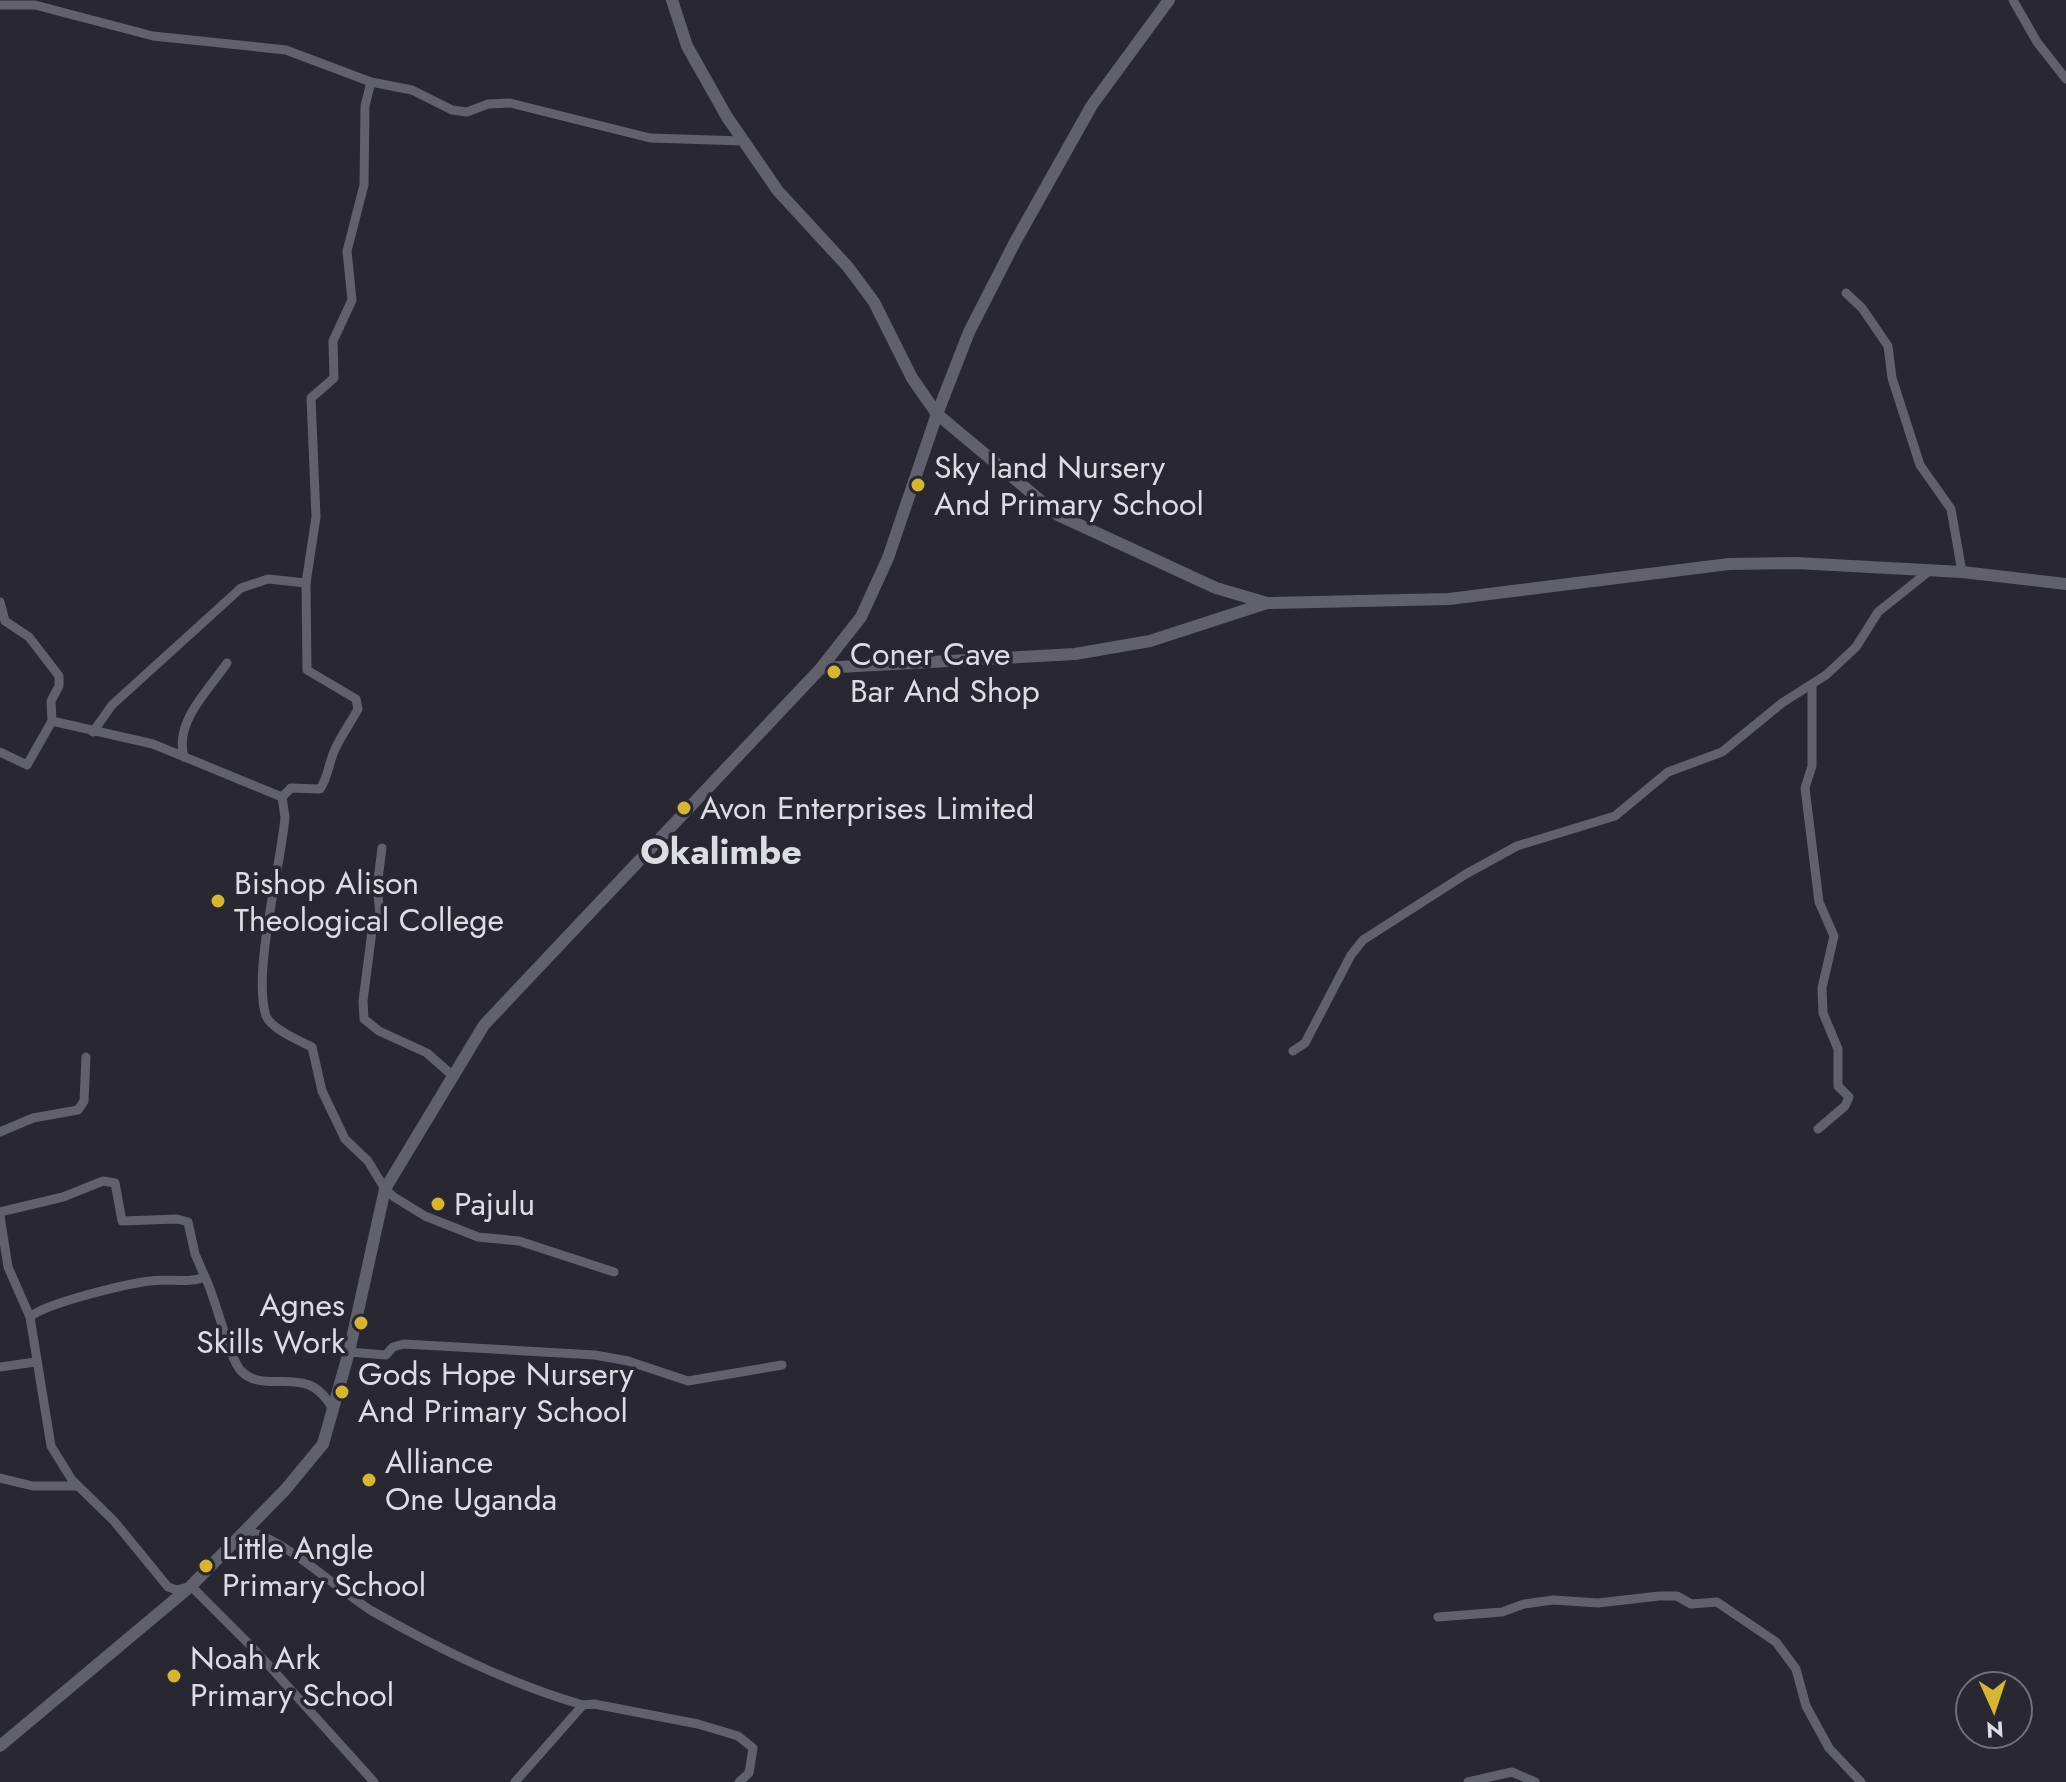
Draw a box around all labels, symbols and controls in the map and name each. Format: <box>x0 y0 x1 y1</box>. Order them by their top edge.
place label: Sky land Nursery And Primary School <box>934 444 1204 527</box>
marker: Sky land Nursery And Primary School <box>909 476 927 494</box>
place label: Coner Cave Bar And Shop <box>850 631 1040 714</box>
marker: Coner Cave Bar And Shop <box>825 663 843 681</box>
place label: Avon Enterprises Limited <box>700 785 1034 831</box>
marker: Avon Enterprises Limited <box>675 799 693 817</box>
district label: Okalimbe <box>640 825 802 877</box>
place label: Bishop Alison Theological College <box>234 860 504 943</box>
marker: Bishop Alison Theological College <box>209 892 227 910</box>
place label: Pajulu <box>454 1181 535 1227</box>
marker: Pajulu <box>429 1195 447 1213</box>
place label: Agnes Skills Work <box>196 1282 346 1365</box>
marker: Agnes Skills Work <box>352 1314 370 1332</box>
place label: Gods Hope Nursery And Primary School <box>358 1351 635 1434</box>
marker: Gods Hope Nursery And Primary School <box>333 1383 351 1401</box>
place label: Alliance One Uganda <box>385 1439 557 1522</box>
marker: Alliance One Uganda <box>360 1471 378 1489</box>
place label: Little Angle Primary School <box>222 1525 426 1608</box>
marker: Little Angle Primary School <box>197 1557 215 1575</box>
place label: Noah Ark Primary School <box>190 1635 394 1718</box>
marker: Noah Ark Primary School <box>165 1667 183 1685</box>
north arrow <box>1954 1670 2034 1750</box>
text: N <box>1985 1714 2005 1746</box>

